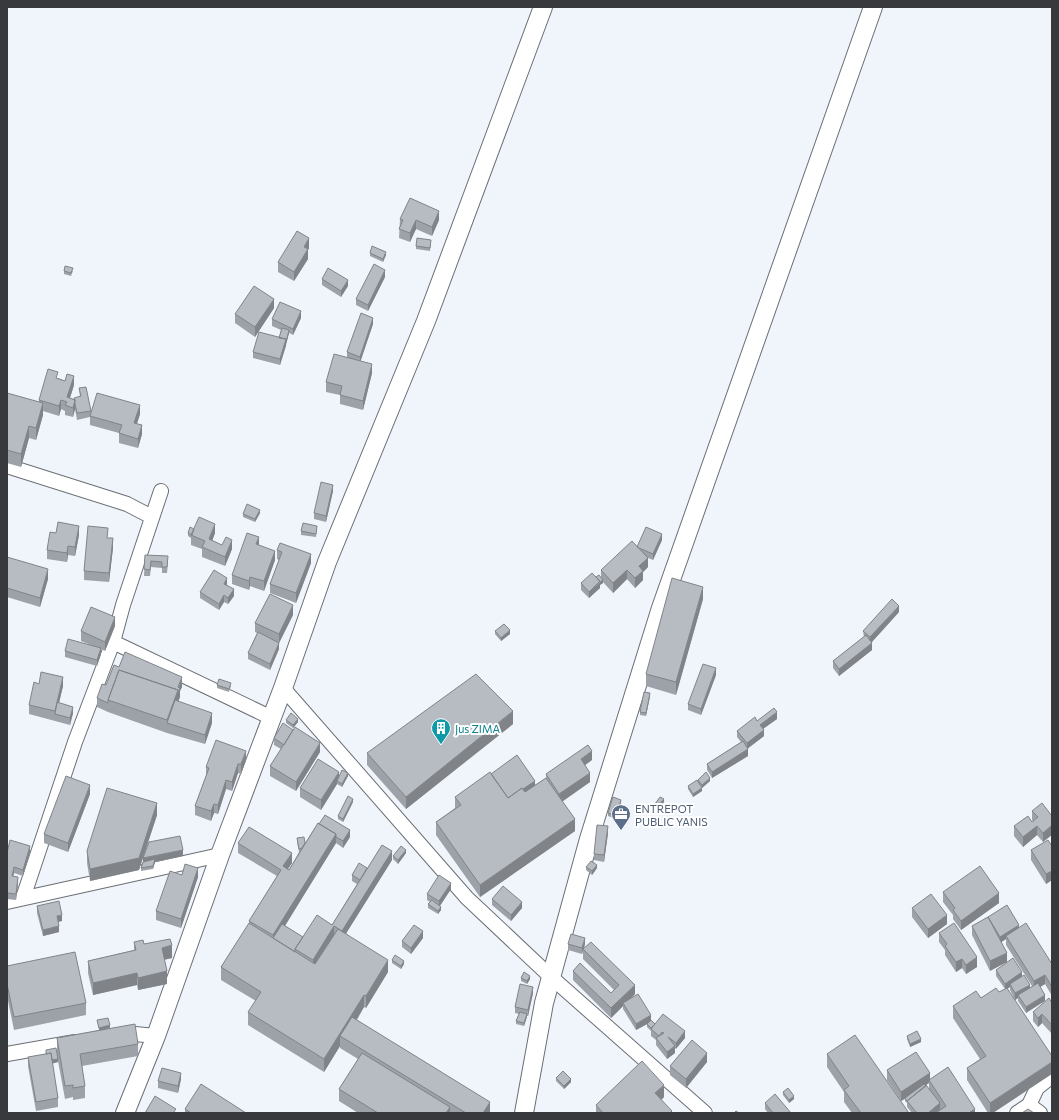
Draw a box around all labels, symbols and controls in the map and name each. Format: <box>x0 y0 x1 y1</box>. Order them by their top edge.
building icon: Jus ZIMA <box>430 717 452 745</box>
place label: Jus ZIMA <box>455 722 500 736</box>
place label: ENTREPOT PUBLIC YANIS <box>635 802 708 828</box>
office icon: ENTREPOT PUBLIC YANIS <box>610 803 632 831</box>

